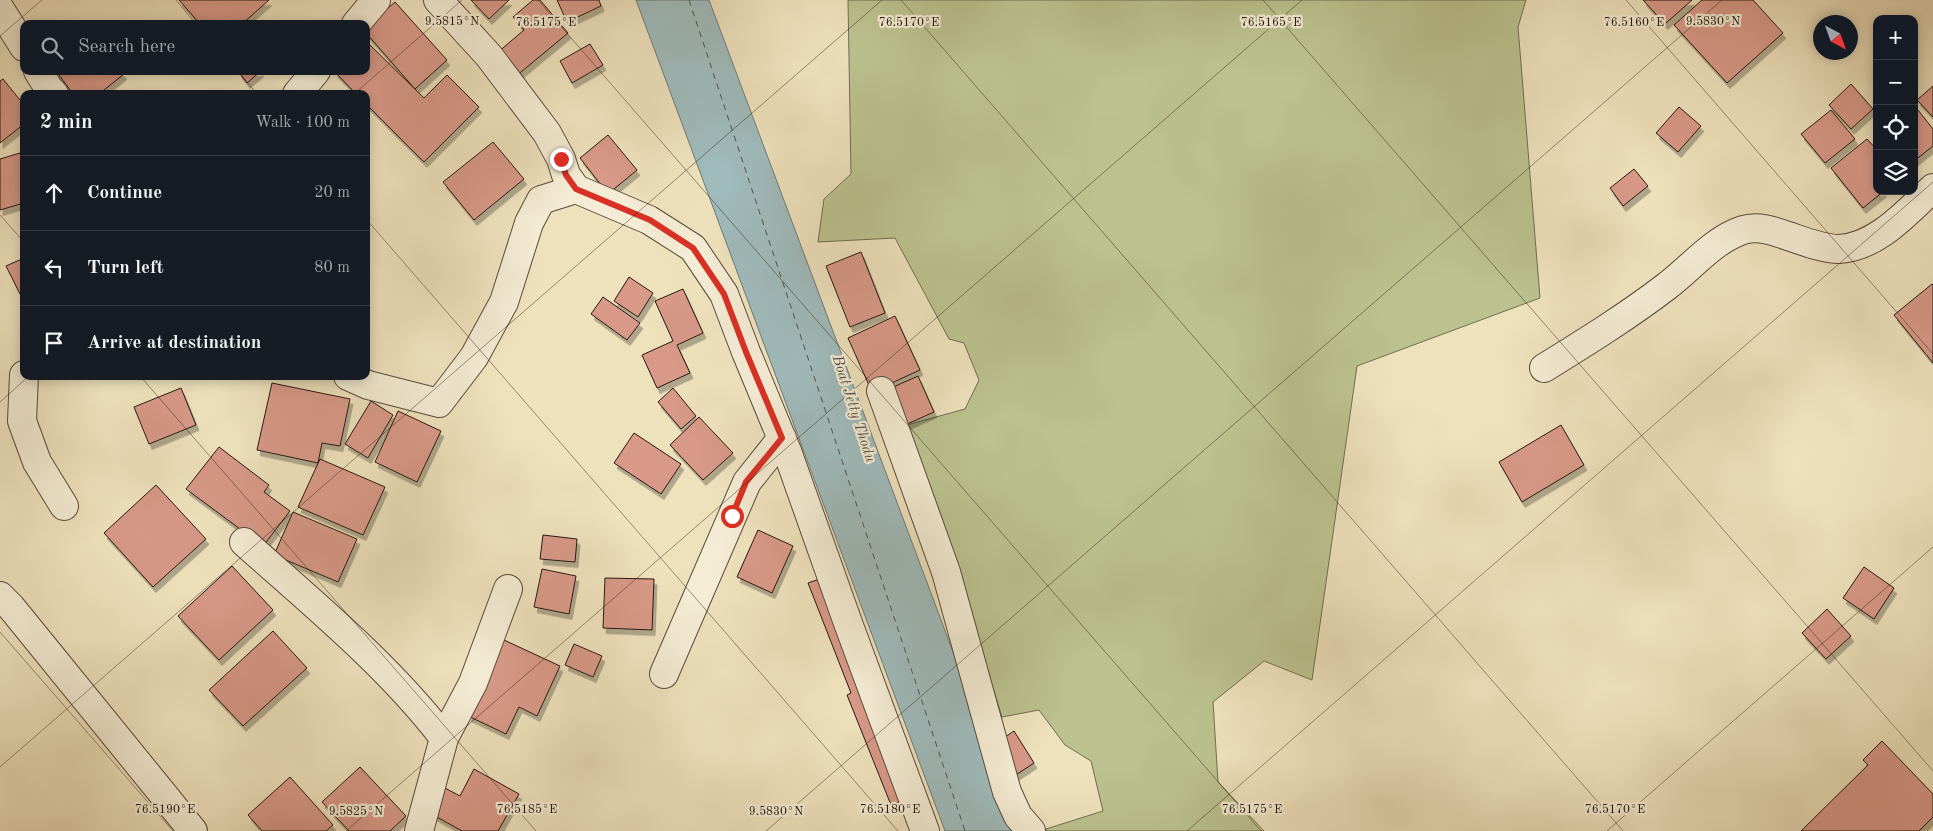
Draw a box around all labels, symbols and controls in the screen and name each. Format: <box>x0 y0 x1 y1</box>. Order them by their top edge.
text: 9.5815°N <box>425 15 479 28</box>
text: 9.5830°N <box>1686 15 1740 28</box>
north arrow <box>1813 15 1858 60</box>
map controls <box>1873 15 1918 195</box>
button: + <box>1873 15 1918 60</box>
text: 76.5175°E <box>516 16 576 29</box>
text: 76.5170°E <box>879 16 939 29</box>
text: 76.5165°E <box>1241 16 1301 29</box>
text: 76.5160°E <box>1604 16 1664 29</box>
search box <box>20 20 370 75</box>
icon: search <box>38 34 66 62</box>
text: Search here <box>78 38 175 57</box>
button: − <box>1873 60 1918 105</box>
button: locate <box>1873 105 1918 150</box>
text: 2 min <box>40 112 93 133</box>
text: Walk · 100 m <box>255 115 350 131</box>
route end <box>550 148 573 171</box>
button: layers <box>1873 150 1918 195</box>
icon: ahead <box>40 179 68 207</box>
text: Continue <box>87 184 162 203</box>
text: 20 m <box>314 185 350 201</box>
icon: left <box>40 254 68 282</box>
text: Turn left <box>87 259 164 278</box>
text: 80 m <box>314 260 350 276</box>
icon: arrive <box>40 329 68 357</box>
text: Arrive at destination <box>87 334 261 353</box>
water label: Boat Jetty Thodu <box>828 353 877 465</box>
route start <box>721 505 744 528</box>
text: 76.5190°E <box>135 803 195 816</box>
text: 76.5185°E <box>497 803 557 816</box>
text: 76.5180°E <box>860 803 920 816</box>
text: 76.5175°E <box>1222 803 1282 816</box>
text: 76.5170°E <box>1585 803 1645 816</box>
text: 9.5825°N <box>329 805 383 818</box>
text: 9.5830°N <box>749 805 803 818</box>

